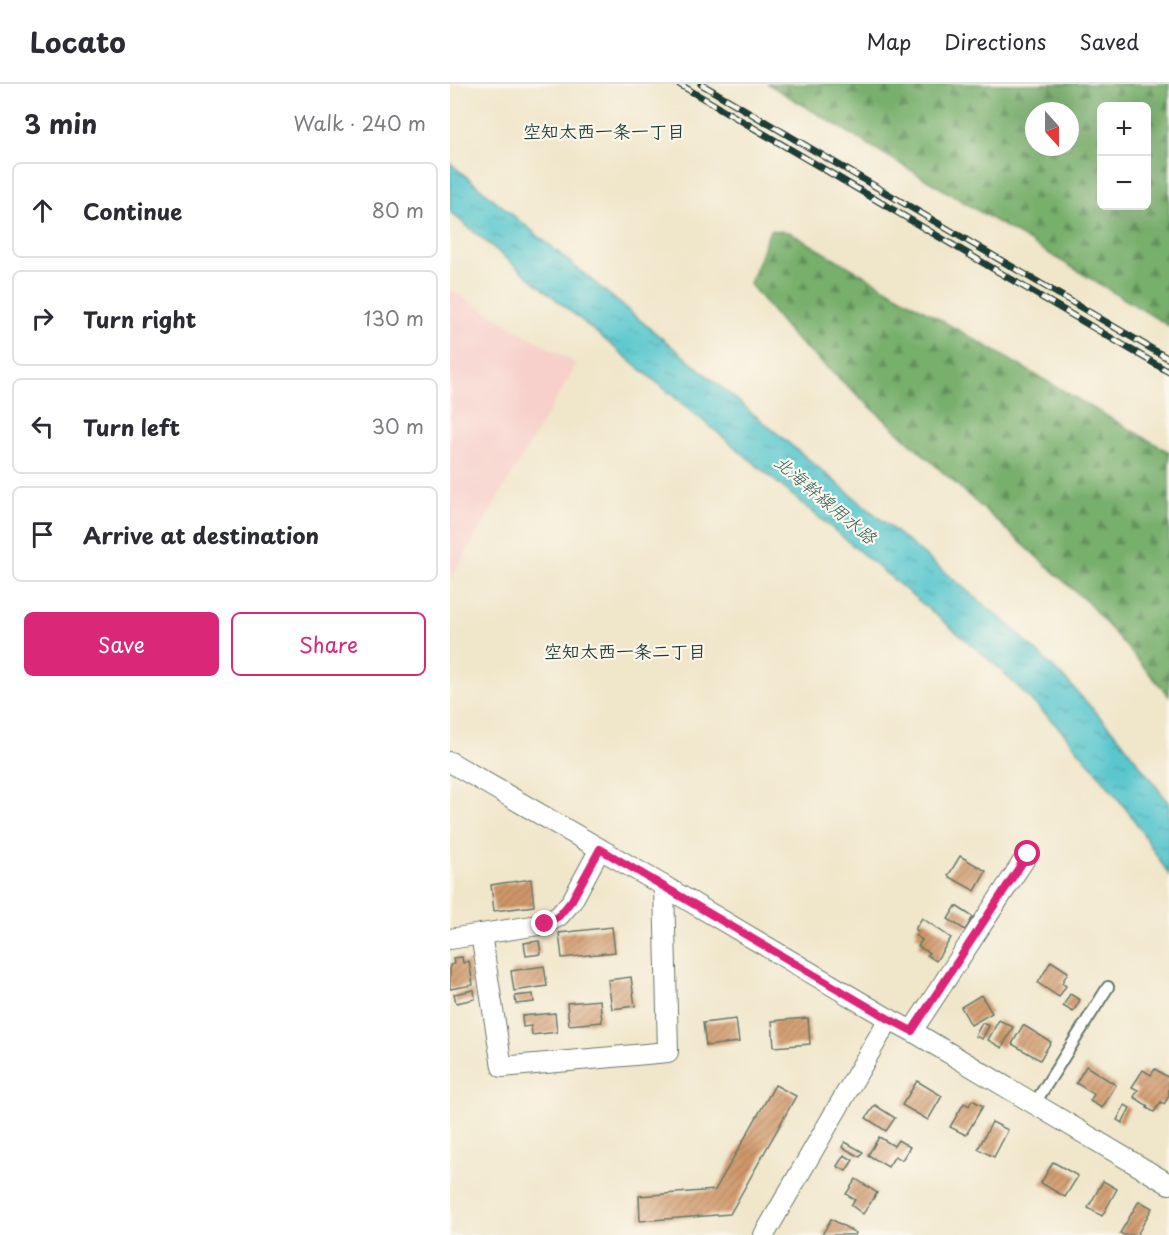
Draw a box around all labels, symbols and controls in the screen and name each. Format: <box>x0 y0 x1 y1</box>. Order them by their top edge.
text: Locato <box>30 20 126 63</box>
text: Map <box>866 25 911 57</box>
text: Directions <box>944 25 1046 57</box>
text: Saved <box>1079 25 1139 57</box>
north arrow <box>1025 102 1079 156</box>
map controls <box>1097 102 1151 210</box>
button: + <box>1097 102 1151 156</box>
text: 3 min <box>24 104 97 143</box>
text: Walk · 240 m <box>293 108 426 138</box>
district label: 空知太西一条一丁目 <box>523 117 685 144</box>
button: − <box>1097 156 1151 210</box>
icon: ahead <box>26 194 59 227</box>
text: Continue <box>83 194 182 227</box>
text: 80 m <box>372 195 424 225</box>
icon: right <box>26 302 59 335</box>
text: Turn right <box>83 302 196 335</box>
text: 130 m <box>364 303 424 333</box>
icon: left <box>26 410 59 443</box>
text: Turn left <box>83 410 180 443</box>
text: 30 m <box>371 411 424 441</box>
water label: 北海幹線用水路 <box>769 448 884 550</box>
icon: arrive <box>26 518 59 551</box>
text: Arrive at destination <box>83 518 319 551</box>
button: Save <box>24 612 219 676</box>
button: Share <box>231 612 426 676</box>
district label: 空知太西一条二丁目 <box>544 637 706 664</box>
route start <box>1014 840 1040 866</box>
route end <box>531 910 557 936</box>

